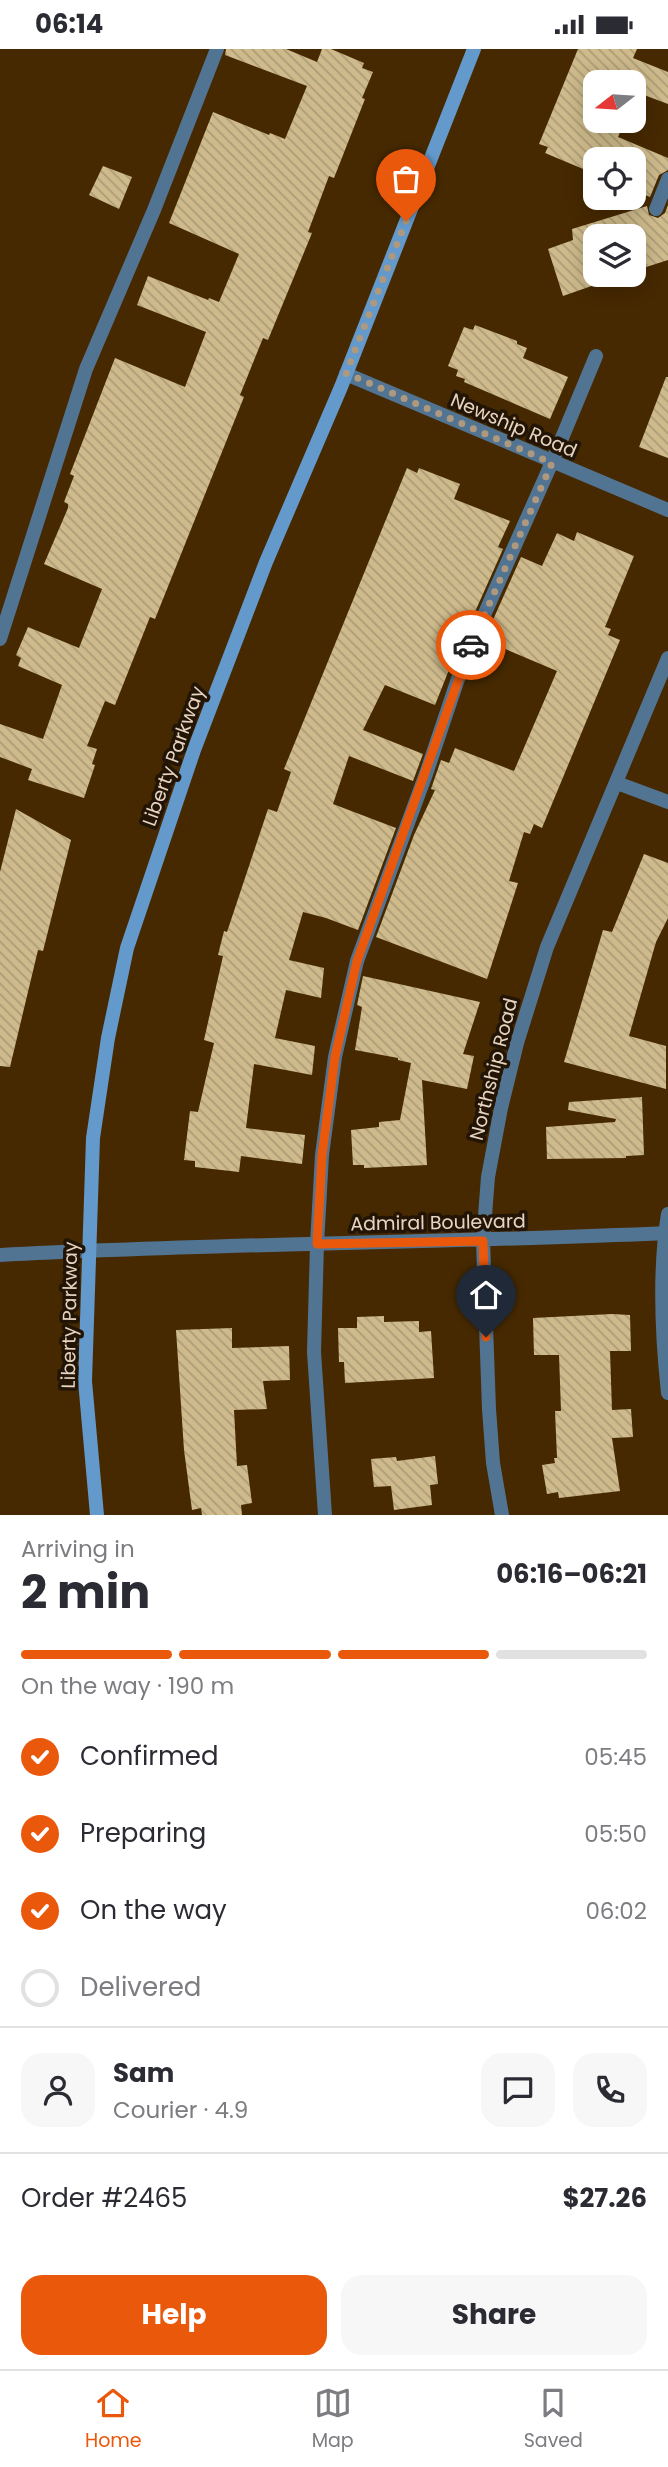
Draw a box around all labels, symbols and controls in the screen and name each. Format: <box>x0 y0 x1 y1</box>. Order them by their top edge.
text: 06:14 <box>35 6 103 42</box>
north arrow <box>583 70 646 133</box>
map controls <box>583 70 646 287</box>
button: locate <box>583 147 646 210</box>
pin <box>376 149 436 221</box>
icon: bag <box>387 160 425 198</box>
button: layers <box>583 224 646 287</box>
street label: Newship Road <box>446 387 581 464</box>
courier <box>436 610 506 680</box>
icon: car <box>452 626 490 664</box>
street label: Liberty Parkway <box>136 682 211 830</box>
street label: Northship Road <box>463 995 524 1143</box>
street label: Admiral Boulevard <box>350 1207 526 1238</box>
street label: Liberty Parkway <box>55 1241 84 1389</box>
pin <box>456 1265 516 1337</box>
icon: home <box>467 1276 505 1314</box>
text: Arriving in <box>21 1533 135 1565</box>
text: 06:16–06:21 <box>496 1556 647 1592</box>
text: 2 min <box>21 1560 150 1624</box>
text: On the way · 190 m <box>21 1670 234 1702</box>
icon: check <box>21 1738 59 1776</box>
text: Confirmed <box>80 1738 218 1774</box>
text: 05:45 <box>584 1741 647 1773</box>
icon: check <box>21 1815 59 1853</box>
text: Preparing <box>80 1815 206 1851</box>
text: 05:50 <box>584 1818 647 1850</box>
icon: check <box>21 1892 59 1930</box>
text: On the way <box>80 1892 227 1928</box>
text: 06:02 <box>585 1895 647 1927</box>
text: Delivered <box>80 1969 201 2005</box>
button: person <box>21 2053 95 2127</box>
button: chat <box>481 2053 555 2127</box>
button: phone <box>573 2053 647 2127</box>
text: Sam <box>113 2055 174 2091</box>
text: Courier · 4.9 <box>113 2094 248 2126</box>
text: Order #2465 <box>21 2180 187 2216</box>
text: $27.26 <box>562 2180 647 2216</box>
button: Help <box>21 2275 327 2355</box>
button: Share <box>341 2275 647 2355</box>
tab: Home <box>85 2384 142 2455</box>
tab: Map <box>312 2384 354 2455</box>
tab: Saved <box>524 2384 583 2455</box>

